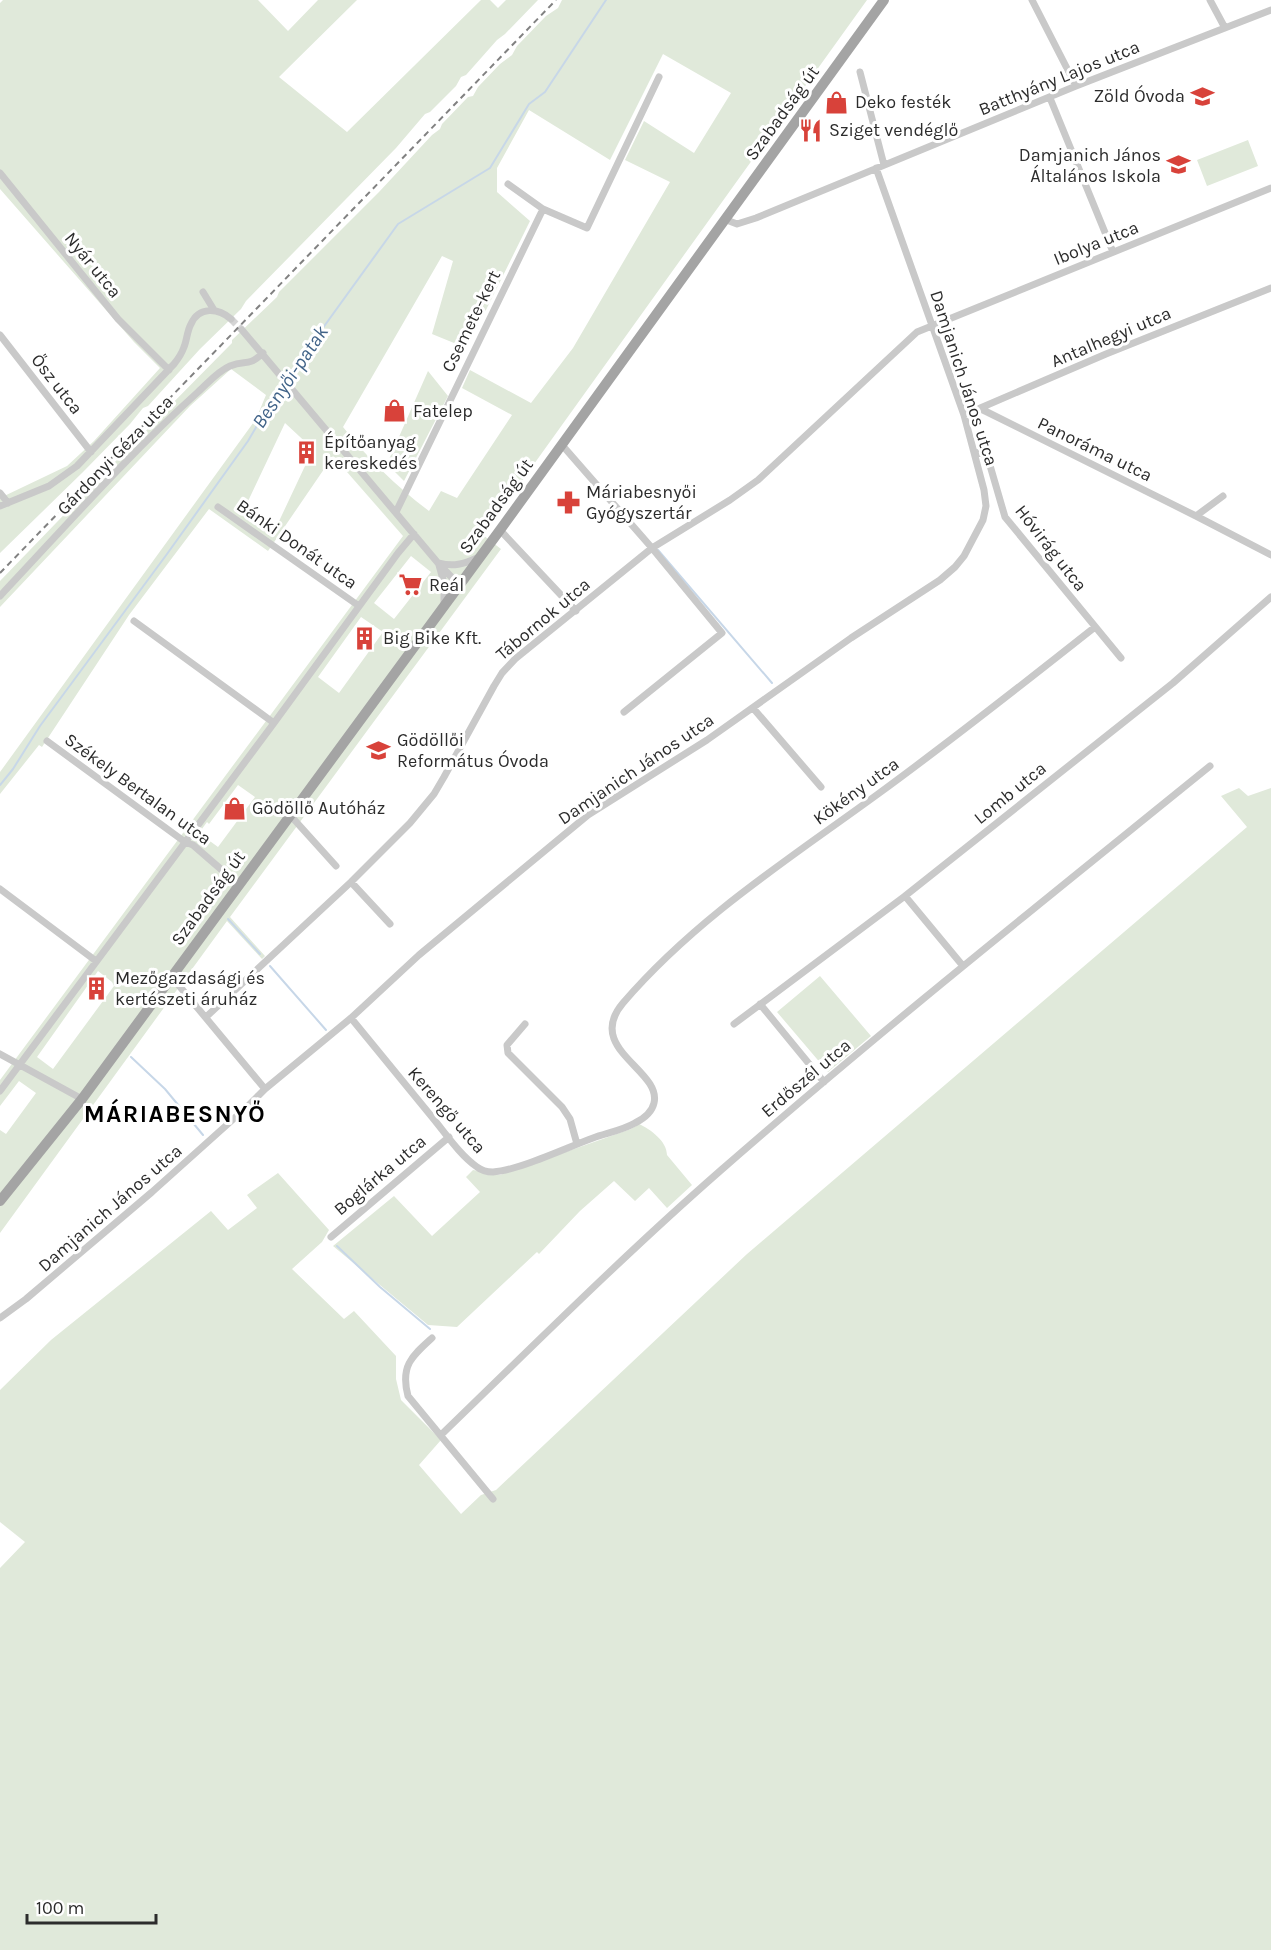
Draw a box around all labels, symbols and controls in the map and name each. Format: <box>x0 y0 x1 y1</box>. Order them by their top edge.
street label: Batthyány Lajos utca <box>975 36 1143 120</box>
street label: Szabadság út <box>740 61 824 165</box>
school or university icon: Zöld Óvoda <box>1190 83 1216 109</box>
place label: Zöld Óvoda <box>1093 84 1185 107</box>
shop icon: Deko festék <box>824 89 850 115</box>
place label: Deko festék <box>855 91 951 113</box>
restaurant icon: Sziget vendéglő <box>798 117 824 143</box>
place label: Sziget vendéglő <box>829 119 958 141</box>
place label: Damjanich János Általános Iskola <box>1019 144 1161 187</box>
school or university icon: Damjanich János Általános Iskola <box>1166 152 1192 178</box>
street label: Ibolya utca <box>1050 216 1142 270</box>
street label: Nyár utca <box>60 228 126 302</box>
street label: Csemete-kert <box>437 266 505 376</box>
street label: Damjanich János utca <box>925 287 1003 469</box>
street label: Antalhegyi utca <box>1048 302 1174 372</box>
water label: Besnyői-patak <box>247 321 333 433</box>
street label: Ősz utca <box>27 349 87 419</box>
street label: Gárdonyi Géza utca <box>52 391 178 519</box>
shop icon: Fatelep <box>382 398 408 424</box>
place label: Fatelep <box>413 400 473 422</box>
street label: Panoráma utca <box>1034 412 1156 486</box>
place label: Építőanyag kereskedés <box>324 430 417 474</box>
building icon: Építőanyag kereskedés <box>293 439 319 465</box>
street label: Szabadság út <box>454 454 538 558</box>
place label: Máriabesnyői Gyógyszertár <box>586 481 697 524</box>
pharmacy icon: Máriabesnyői Gyógyszertár <box>555 489 581 515</box>
street label: Bánki Donát utca <box>232 494 362 594</box>
street label: Hóvirág utca <box>1010 500 1092 596</box>
supermarket icon: Reál <box>398 572 424 598</box>
street label: Tábornok utca <box>491 573 595 665</box>
place label: Reál <box>429 574 464 596</box>
building icon: Big Bike Kft. <box>352 625 378 651</box>
place label: Big Bike Kft. <box>383 627 481 649</box>
street label: Damjanich János utca <box>554 709 718 829</box>
street label: Székely Bertalan utca <box>60 728 216 850</box>
place label: Gödöllői Református Óvoda <box>397 729 549 772</box>
school or university icon: Gödöllői Református Óvoda <box>366 737 392 763</box>
street label: Kökény utca <box>809 753 903 829</box>
street label: Lomb utca <box>969 757 1051 829</box>
shop icon: Gödöllő Autóház <box>221 795 247 821</box>
place label: Gödöllő Autóház <box>252 797 385 819</box>
street label: Szabadság út <box>166 846 250 950</box>
place label: Mezőgazdasági és kertészeti áruház <box>115 967 265 1010</box>
building icon: Mezőgazdasági és kertészeti áruház <box>84 975 110 1001</box>
street label: Erdőszél utca <box>757 1034 855 1122</box>
street label: Kerengő utca <box>403 1062 491 1158</box>
district label: MÁRIABESNYŐ <box>84 1098 266 1128</box>
street label: Boglárka utca <box>329 1130 431 1220</box>
street label: Damjanich János utca <box>34 1140 186 1276</box>
scale bar <box>27 1887 156 1925</box>
text: 100 m <box>36 1897 84 1919</box>

